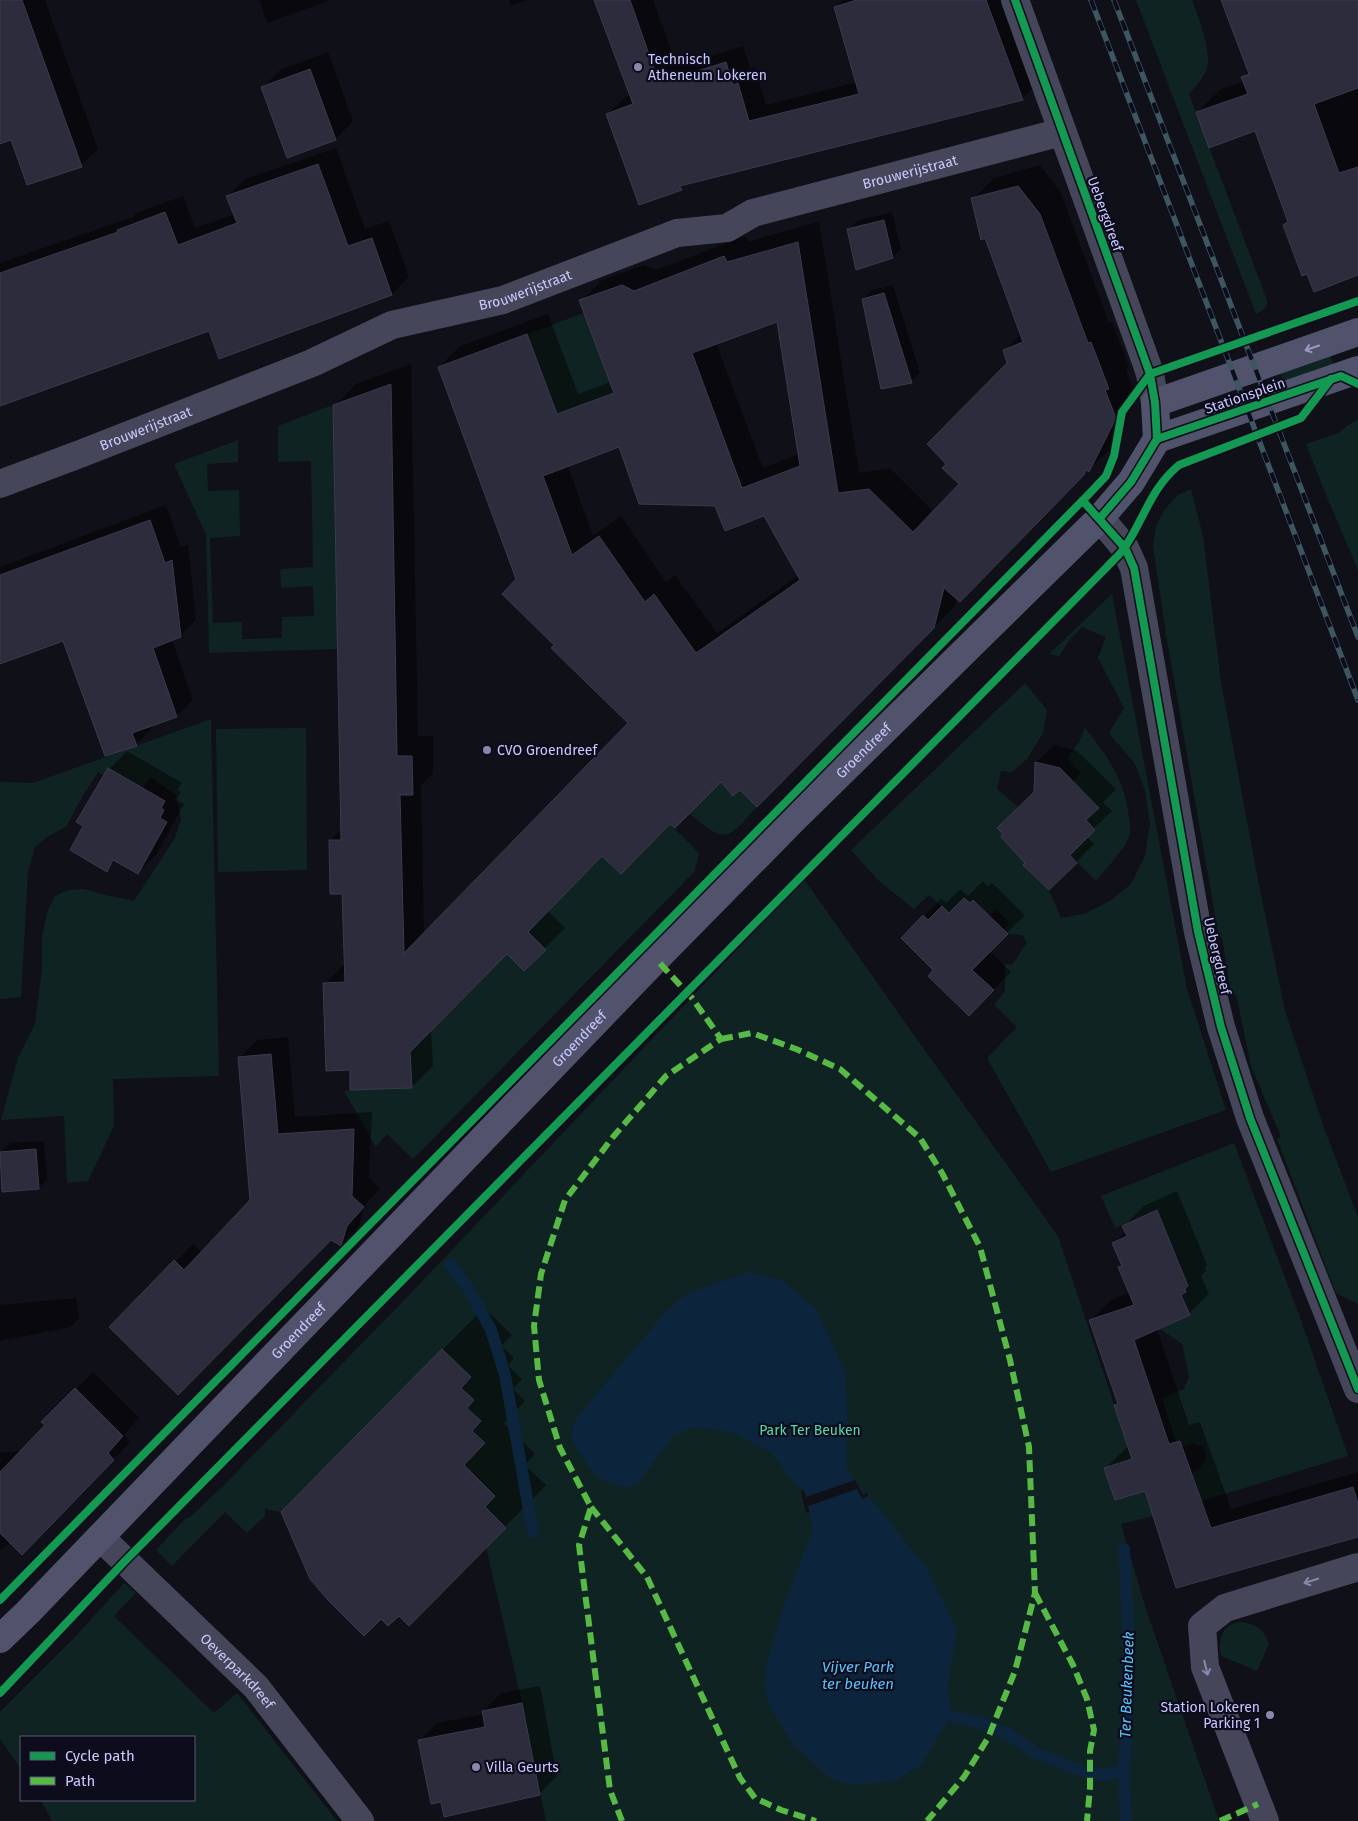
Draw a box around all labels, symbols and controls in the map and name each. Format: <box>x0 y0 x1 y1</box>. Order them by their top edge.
place label: Technisch Atheneum Lokeren <box>648 51 767 84</box>
marker: Technisch Atheneum Lokeren <box>632 61 644 73</box>
street label: Brouwerijstraat <box>861 151 960 192</box>
street label: Uebergdreef <box>1084 174 1127 255</box>
street label: Brouwerijstraat <box>477 266 575 314</box>
one-way arrow <box>1305 344 1320 353</box>
street label: Stationsplein <box>1202 374 1288 418</box>
street label: Brouwerijstraat <box>97 402 195 454</box>
street label: Groendreef <box>832 719 896 782</box>
place label: CVO Groendreef <box>497 742 598 759</box>
marker: CVO Groendreef <box>481 744 493 756</box>
street label: Uebergdreef <box>1200 916 1234 997</box>
street label: Groendreef <box>548 1006 611 1070</box>
street label: Groendreef <box>268 1298 330 1362</box>
park label: Park Ter Beuken <box>759 1422 861 1439</box>
one-way arrow <box>1304 1577 1320 1587</box>
street label: Oeverparkdreef <box>197 1630 279 1713</box>
water label: Ter Beukenbeek <box>1116 1631 1138 1739</box>
water label: Vijver Park ter beuken <box>822 1658 894 1693</box>
one-way arrow <box>1202 1660 1211 1676</box>
place label: Station Lokeren Parking 1 <box>1160 1699 1260 1732</box>
marker: Station Lokeren Parking 1 <box>1264 1709 1276 1721</box>
legend <box>20 1736 195 1801</box>
text: Cycle path <box>65 1747 135 1765</box>
place label: Villa Geurts <box>486 1759 559 1776</box>
marker: Villa Geurts <box>470 1761 482 1773</box>
text: Path <box>65 1772 95 1790</box>

